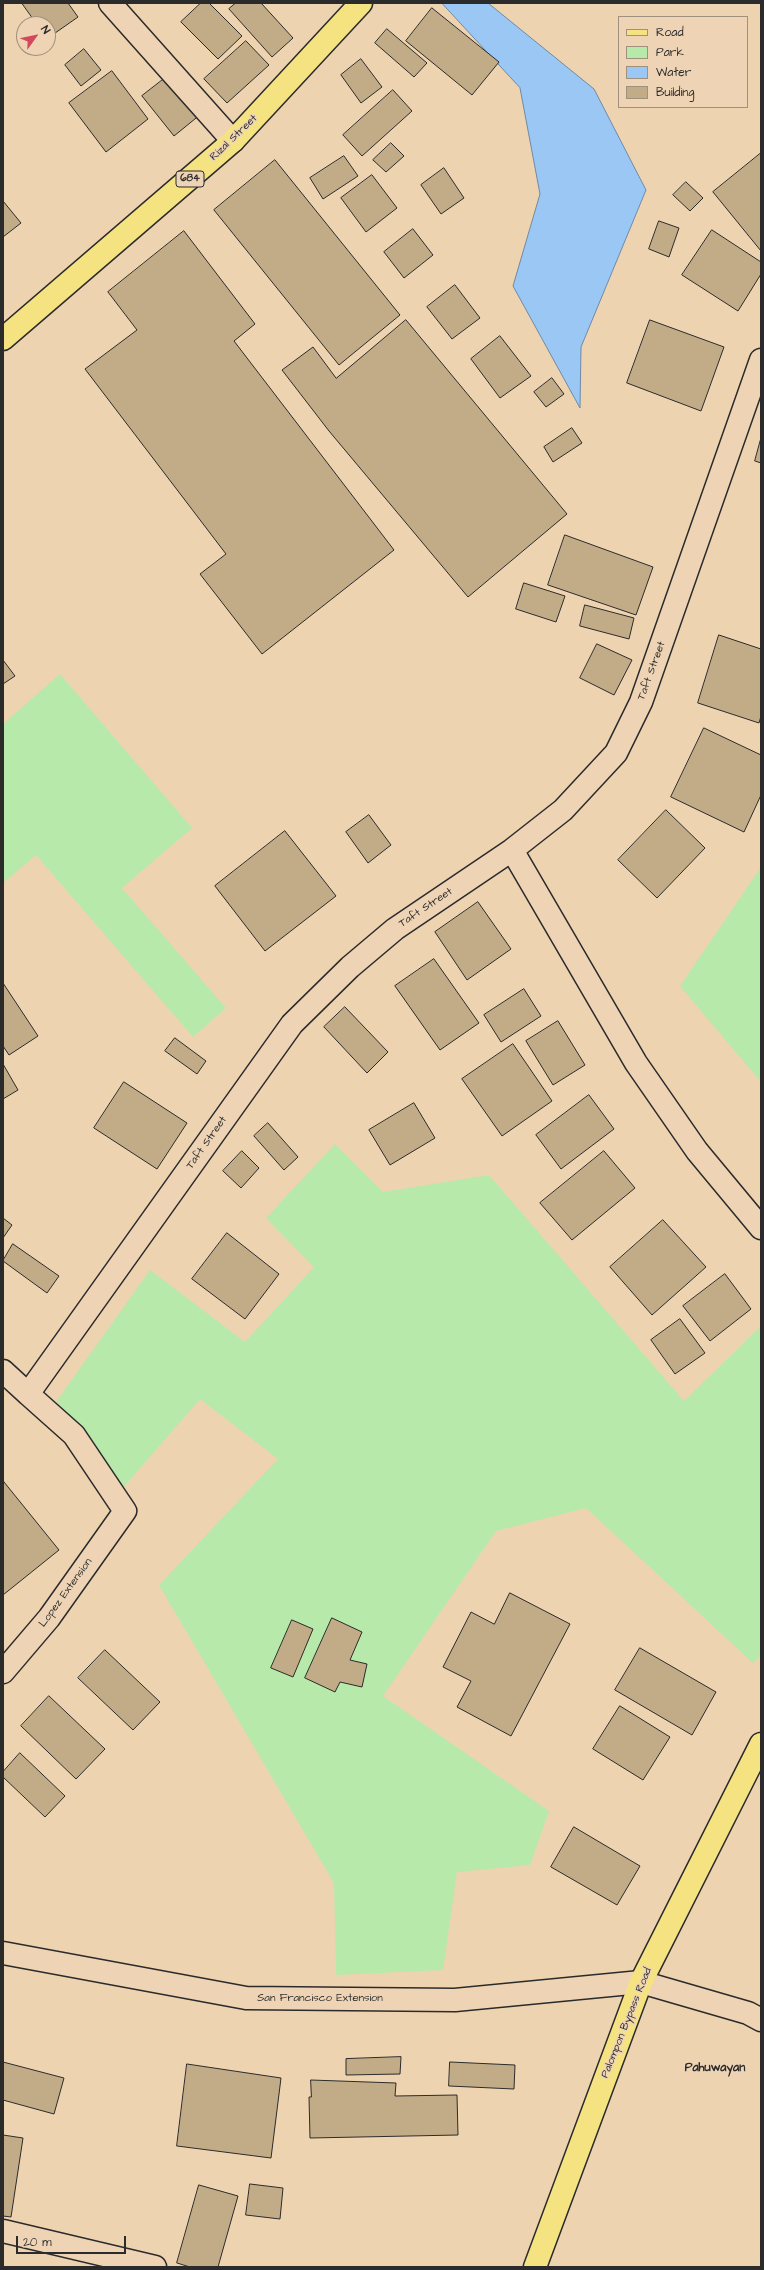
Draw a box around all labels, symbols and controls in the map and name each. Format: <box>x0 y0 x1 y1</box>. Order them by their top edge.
north arrow <box>16 16 56 56</box>
legend <box>618 16 748 108</box>
text: N <box>37 23 54 37</box>
text: Road <box>656 24 684 41</box>
text: Park <box>656 44 684 61</box>
text: Water <box>656 64 691 81</box>
text: Building <box>656 84 694 101</box>
street label: Rizal Street <box>208 112 260 164</box>
road number: 684 <box>176 171 204 187</box>
street label: Taft Street <box>635 640 669 702</box>
street label: Taft Street <box>397 885 455 931</box>
street label: Taft Street <box>184 1114 230 1172</box>
street label: Lopez Extension <box>37 1556 95 1630</box>
street label: Palompon Bypass Road <box>599 1966 655 2080</box>
street label: San Francisco Extension <box>257 1992 383 2006</box>
district label: Pahuwayan <box>685 2061 745 2075</box>
scale bar <box>18 2228 128 2254</box>
text: 20 m <box>23 2234 52 2251</box>

